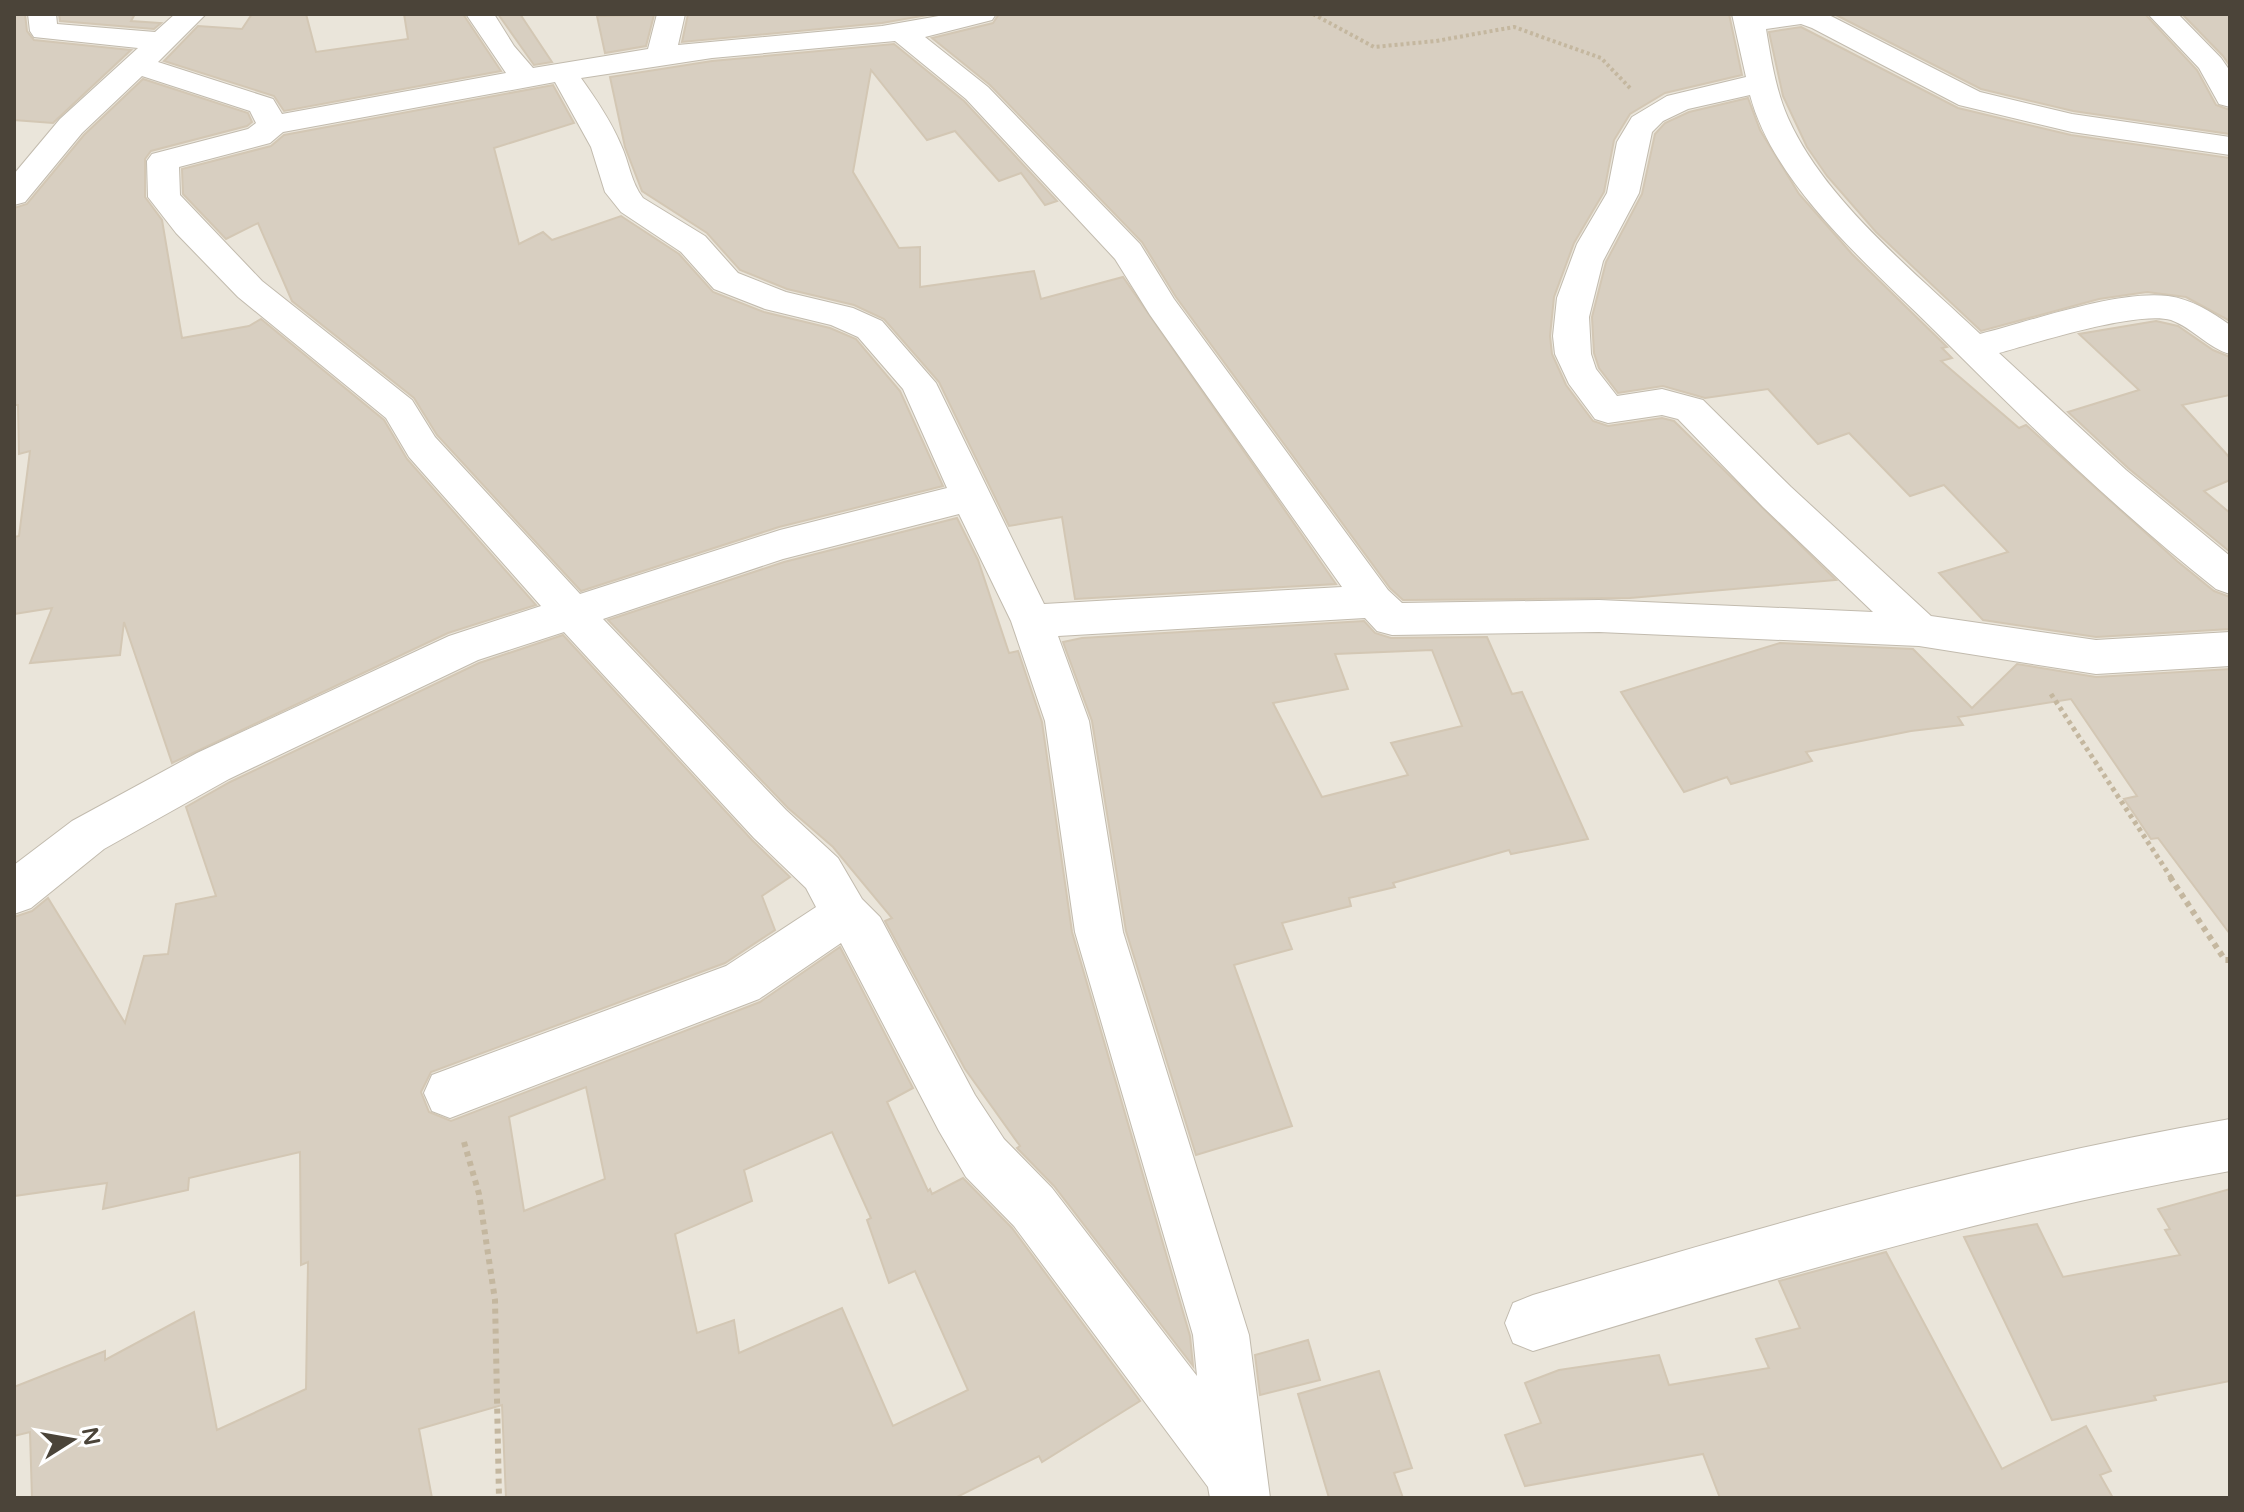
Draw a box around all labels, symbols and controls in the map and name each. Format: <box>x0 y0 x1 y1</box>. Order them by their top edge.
north arrow <box>32 1400 112 1480</box>
text: N <box>76 1425 105 1448</box>

